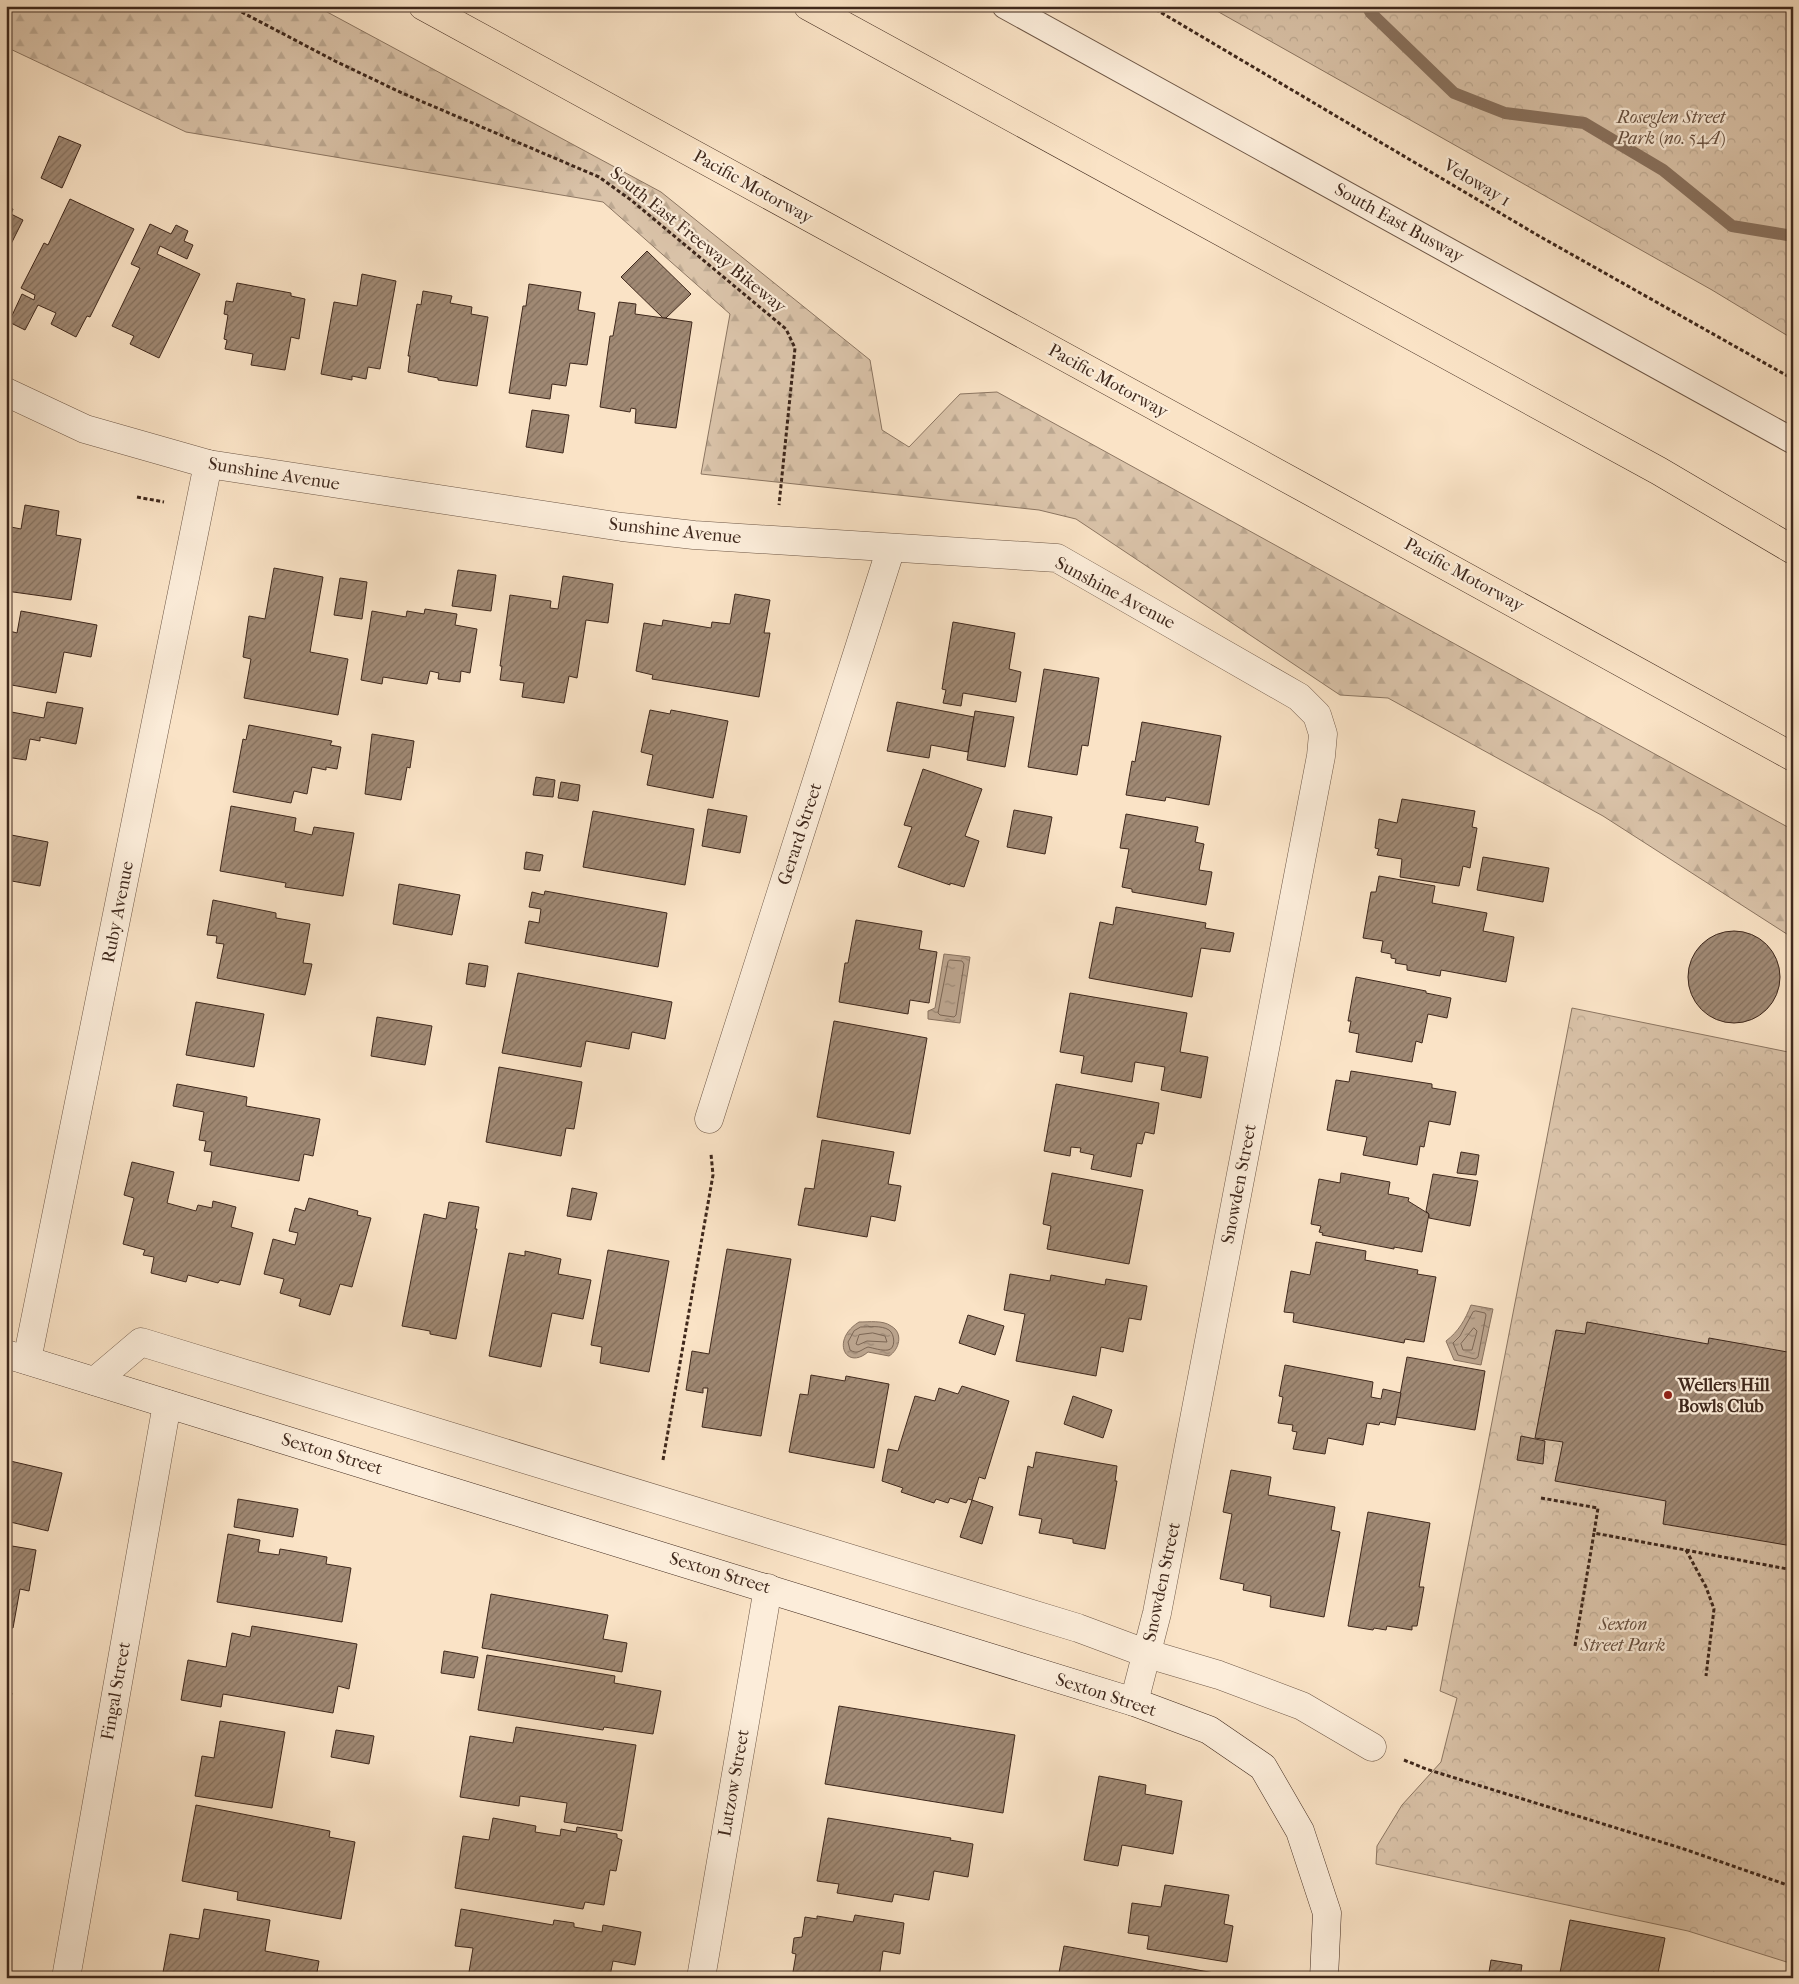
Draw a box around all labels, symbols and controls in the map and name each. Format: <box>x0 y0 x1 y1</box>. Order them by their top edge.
park label: Roseglen Street Park (no. 54A) <box>1616 107 1727 149</box>
street label: Pacific Motorway <box>690 145 818 229</box>
street label: Veloway 1 <box>1439 154 1514 211</box>
street label: South East Freeway Bikeway <box>606 163 791 318</box>
street label: South East Busway <box>1331 179 1468 268</box>
street label: Pacific Motorway <box>1045 339 1173 423</box>
street label: Sunshine Avenue <box>207 453 341 495</box>
street label: Sunshine Avenue <box>608 514 742 548</box>
street label: Pacific Motorway <box>1401 533 1529 617</box>
street label: Sunshine Avenue <box>1051 552 1179 634</box>
street label: Gerard Street <box>774 780 827 888</box>
street label: Ruby Avenue <box>98 859 138 965</box>
street label: Snowden Street <box>1217 1122 1261 1246</box>
place label: Wellers Hill Bowls Club <box>1677 1375 1771 1417</box>
marker: Wellers Hill Bowls Club <box>1662 1389 1674 1401</box>
street label: Sexton Street <box>279 1429 386 1480</box>
street label: Snowden Street <box>1139 1520 1185 1644</box>
street label: Sexton Street <box>667 1548 774 1599</box>
park label: Sexton Street Park <box>1580 1614 1665 1656</box>
street label: Fingal Street <box>97 1640 135 1742</box>
street label: Sexton Street <box>1053 1669 1160 1721</box>
street label: Lutzow Street <box>714 1727 754 1838</box>

